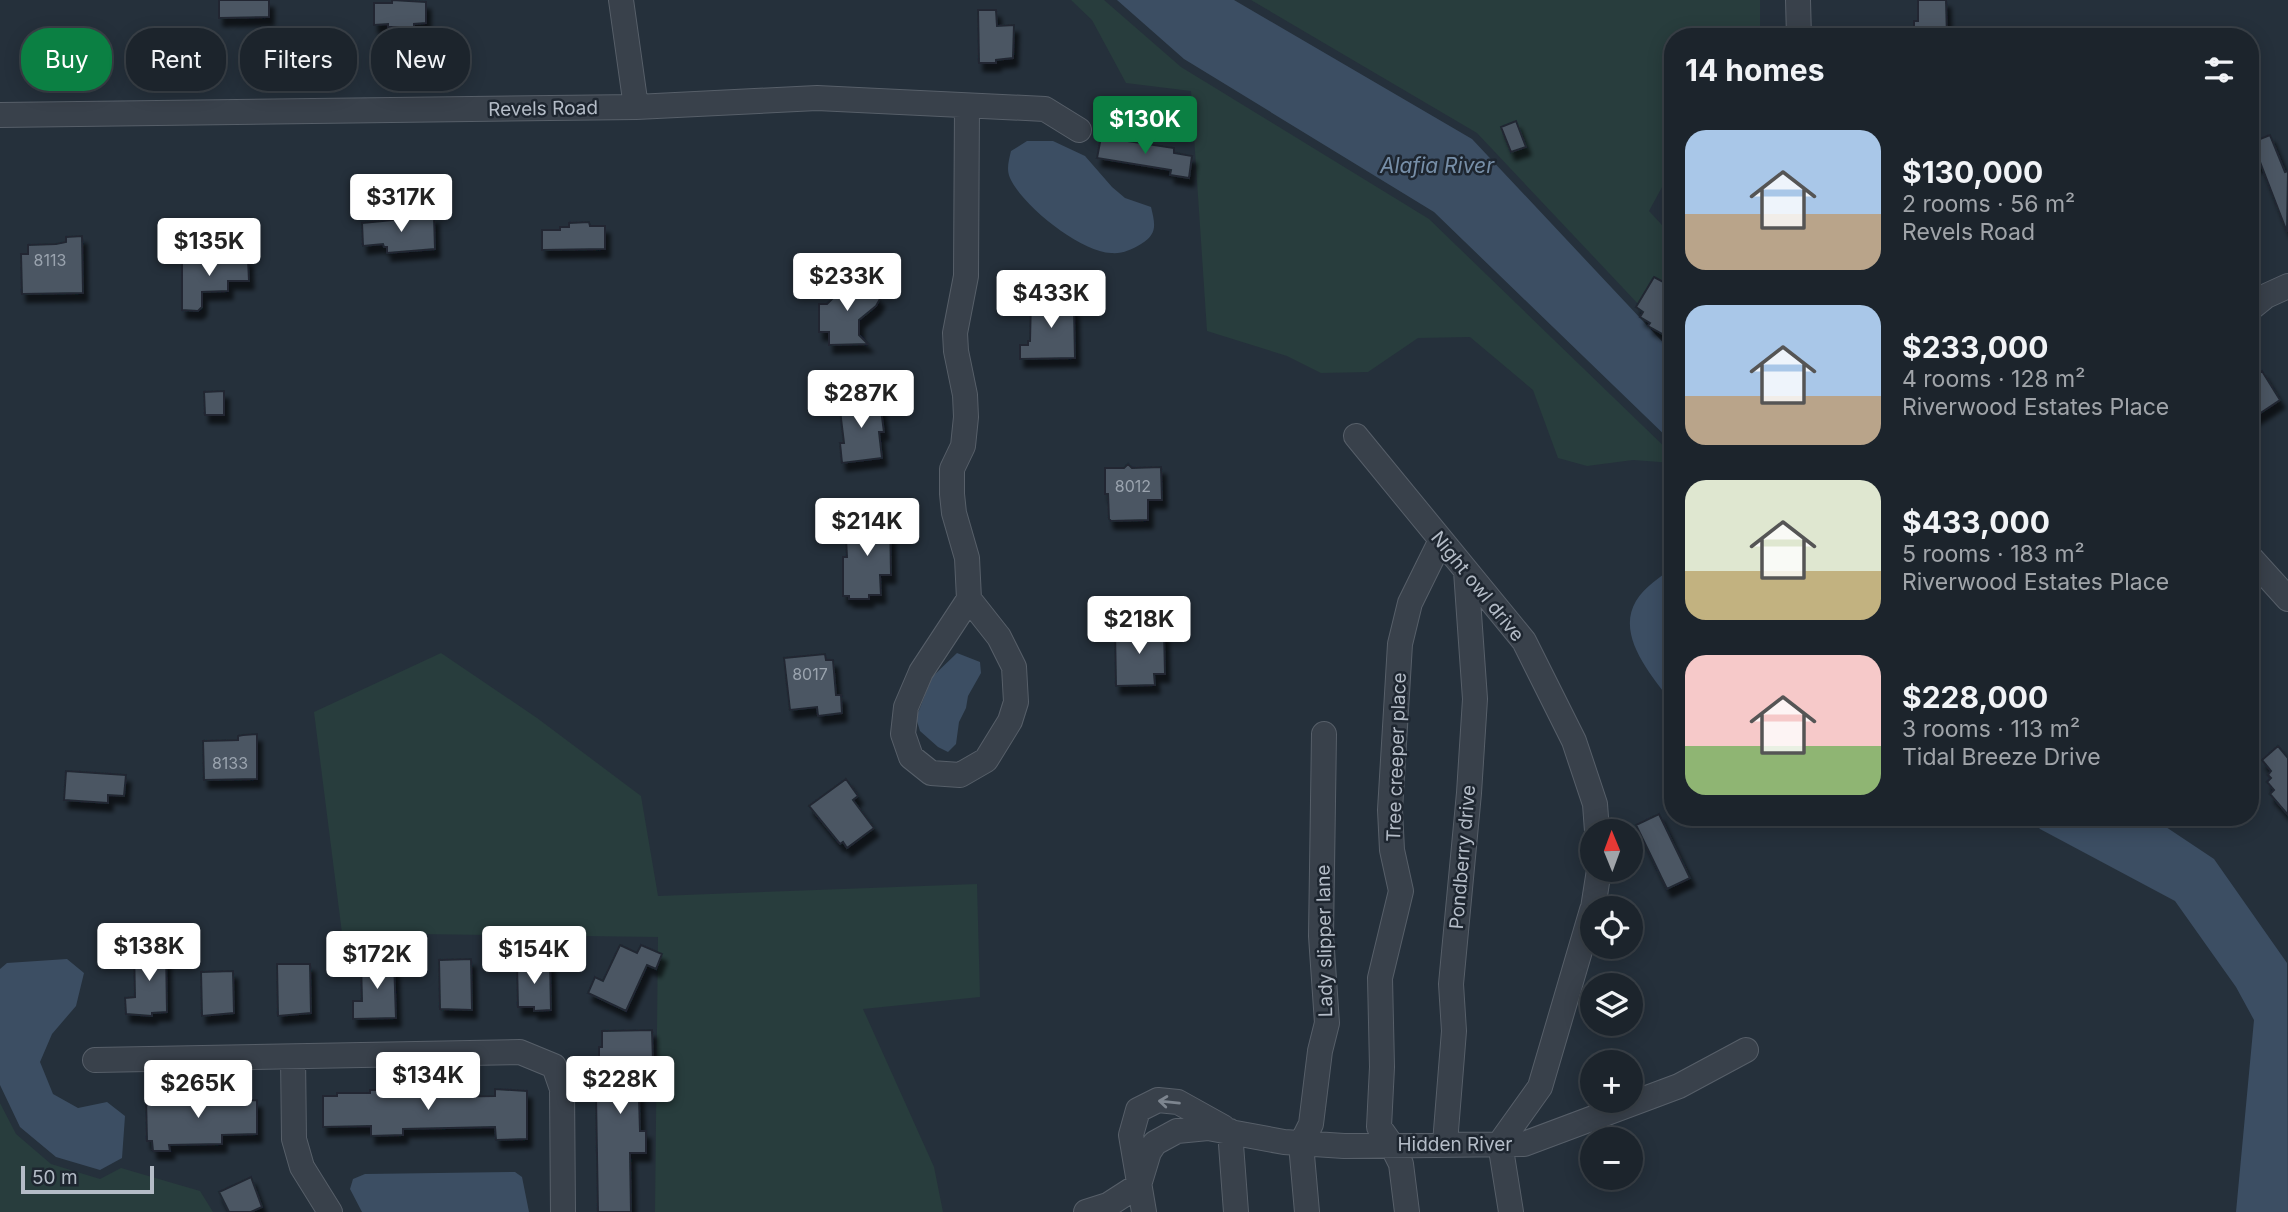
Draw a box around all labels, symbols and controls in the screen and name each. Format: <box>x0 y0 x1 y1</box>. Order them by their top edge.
chip: Buy <box>21 28 112 91</box>
chip: Rent <box>126 28 226 91</box>
chip: Filters <box>240 28 357 91</box>
chip: New <box>371 28 470 91</box>
icon: filters <box>2200 51 2238 89</box>
text: 14 homes <box>1685 52 1824 88</box>
street label: Revels Road <box>488 96 598 121</box>
pin: $130K <box>1096 96 1194 156</box>
text: $130K <box>1109 105 1181 133</box>
water label: Alafia River <box>1379 153 1495 178</box>
text: $130,000 <box>1902 154 2043 190</box>
icon: home <box>1741 158 1825 242</box>
pin: $317K <box>352 174 450 234</box>
text: $317K <box>366 183 436 211</box>
text: 2 rooms · 56 m² <box>1902 190 2075 218</box>
pin: $135K <box>160 218 258 278</box>
text: Revels Road <box>1902 218 2035 246</box>
text: $135K <box>173 227 245 255</box>
house number: 8113 <box>34 250 66 270</box>
pin: $233K <box>798 254 896 313</box>
text: $233K <box>809 262 885 290</box>
pin: $433K <box>1002 270 1100 330</box>
text: $433K <box>1013 279 1089 307</box>
text: $233,000 <box>1902 329 2048 365</box>
icon: home <box>1741 333 1825 417</box>
text: 4 rooms · 128 m² <box>1902 365 2085 393</box>
pin: $287K <box>812 370 910 430</box>
text: $287K <box>824 379 898 407</box>
text: Riverwood Estates Place <box>1902 393 2169 421</box>
house number: 8012 <box>1115 476 1151 496</box>
pin: $214K <box>818 498 916 558</box>
text: $433,000 <box>1902 504 2050 540</box>
text: $214K <box>831 507 903 535</box>
icon: home <box>1741 508 1825 592</box>
street label: Night owl drive <box>1426 527 1529 646</box>
text: 5 rooms · 183 m² <box>1902 540 2085 568</box>
text: Riverwood Estates Place <box>1902 568 2169 596</box>
pin: $218K <box>1090 596 1188 656</box>
text: $218K <box>1104 605 1174 633</box>
house number: 8017 <box>792 664 828 684</box>
street label: Tree creeper place <box>1382 672 1411 842</box>
text: $228,000 <box>1902 679 2048 715</box>
icon: home <box>1741 683 1825 767</box>
text: 3 rooms · 113 m² <box>1902 715 2080 743</box>
text: Tidal Breeze Drive <box>1902 743 2101 771</box>
house number: 8133 <box>212 753 248 773</box>
street label: Pondberry drive <box>1445 784 1480 930</box>
north arrow <box>1580 819 1643 882</box>
map controls <box>1580 819 1643 1190</box>
street label: Lady slipper lane <box>1312 864 1337 1018</box>
button: locate <box>1580 896 1643 959</box>
pin: $138K <box>100 923 198 983</box>
pin: $154K <box>485 926 583 986</box>
text: $138K <box>113 932 185 960</box>
pin: $172K <box>328 932 426 991</box>
text: $154K <box>498 935 570 963</box>
text: $172K <box>342 940 412 968</box>
button: layers <box>1580 973 1643 1036</box>
button: + <box>1580 1050 1643 1113</box>
pin: $134K <box>379 1052 477 1112</box>
pin: $228K <box>571 1056 669 1116</box>
pin: $265K <box>149 1060 247 1120</box>
text: $134K <box>392 1061 464 1089</box>
text: $228K <box>582 1065 658 1093</box>
text: $265K <box>160 1069 236 1097</box>
one-way arrow <box>1158 1096 1181 1109</box>
button: − <box>1580 1127 1643 1190</box>
street label: Hidden River <box>1397 1133 1513 1156</box>
scale bar <box>21 1163 154 1195</box>
text: 50 m <box>32 1166 78 1189</box>

